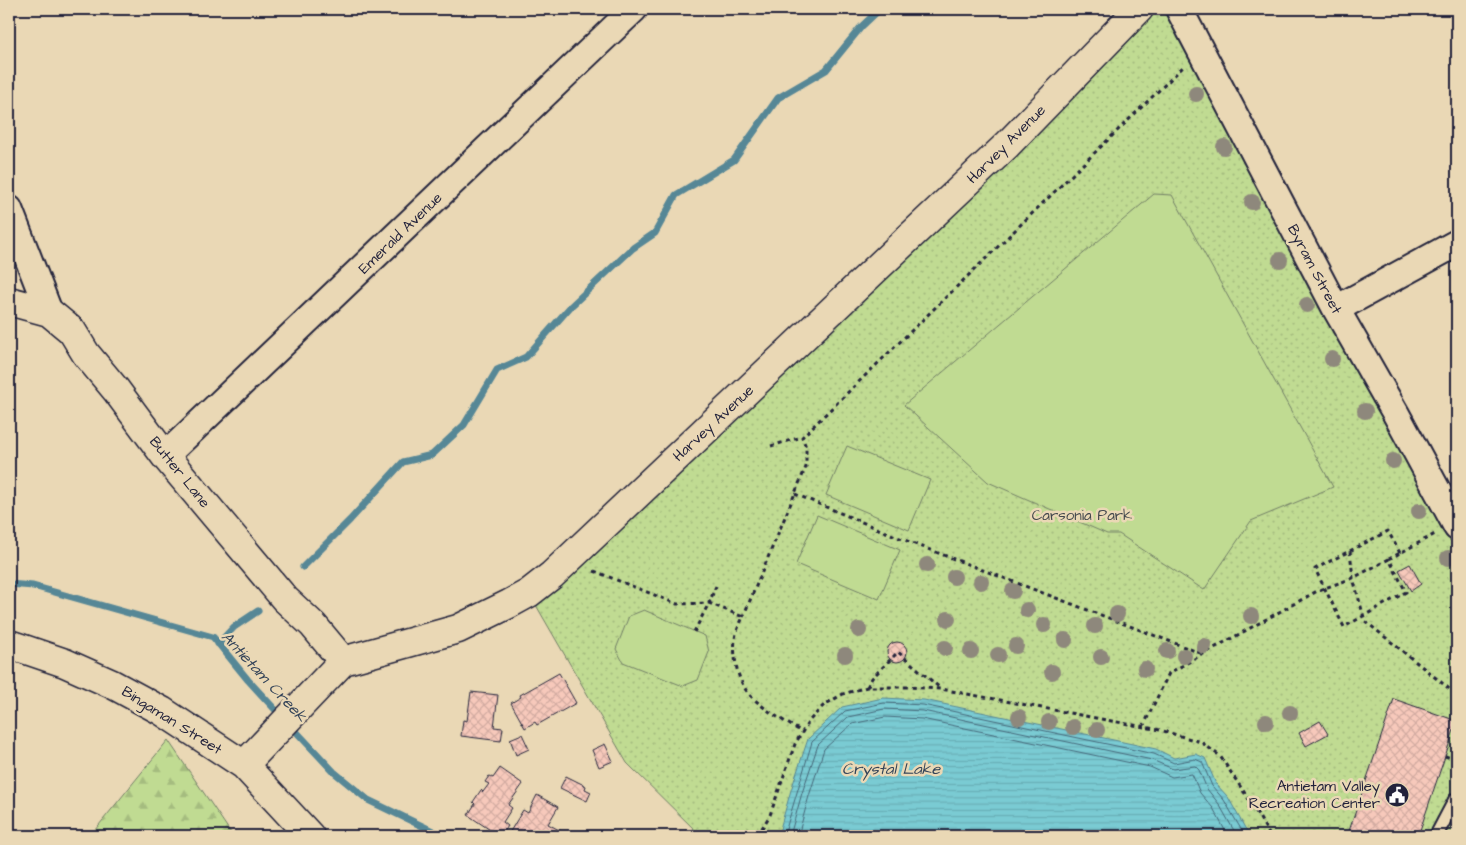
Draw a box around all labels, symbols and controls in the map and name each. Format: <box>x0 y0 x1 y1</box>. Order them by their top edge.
street label: Harvey Avenue <box>962 100 1051 189</box>
street label: Emerald Avenue <box>354 188 447 279</box>
street label: Byram Street <box>1281 221 1347 318</box>
street label: Harvey Avenue <box>668 380 759 467</box>
street label: Butter Lane <box>144 432 215 513</box>
park label: Carsonia Park <box>1032 505 1132 526</box>
water label: Antietam Creek <box>216 627 313 728</box>
street label: Bingaman Street <box>117 681 226 761</box>
water label: Crystal Lake <box>842 758 941 781</box>
place label: Antietam Valley Recreation Center <box>1249 776 1380 814</box>
public building icon: Antietam Valley Recreation Center <box>1384 782 1410 808</box>

